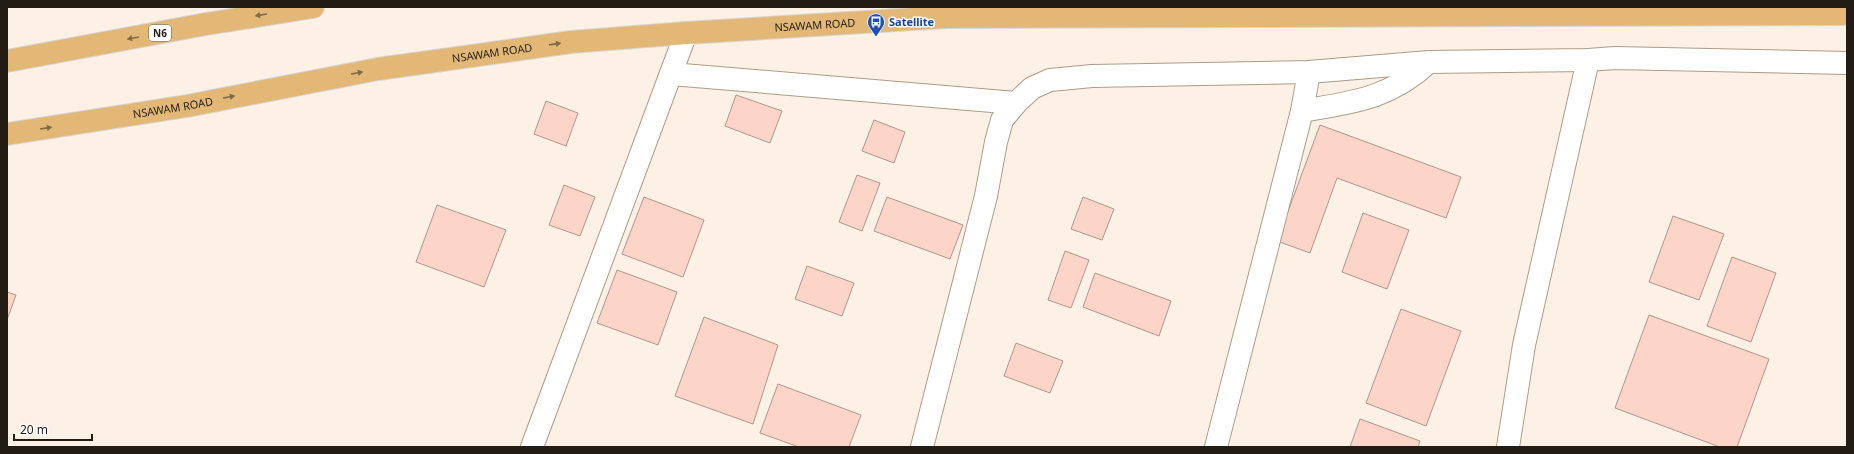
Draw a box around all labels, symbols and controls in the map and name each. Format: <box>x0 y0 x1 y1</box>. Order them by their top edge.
bus stop icon: Satellite <box>866 12 886 37</box>
one-way arrow <box>255 13 267 19</box>
place label: Satellite <box>889 14 935 29</box>
street label: NSAWAM ROAD <box>774 15 856 35</box>
road number: N6 <box>149 25 171 41</box>
one-way arrow <box>127 35 139 41</box>
street label: NSAWAM ROAD <box>451 39 533 66</box>
one-way arrow <box>549 41 561 47</box>
one-way arrow <box>351 70 363 76</box>
street label: NSAWAM ROAD <box>132 93 214 121</box>
one-way arrow <box>223 94 235 100</box>
one-way arrow <box>39 125 52 131</box>
scale bar <box>14 416 92 442</box>
text: 20 m <box>20 421 48 438</box>

